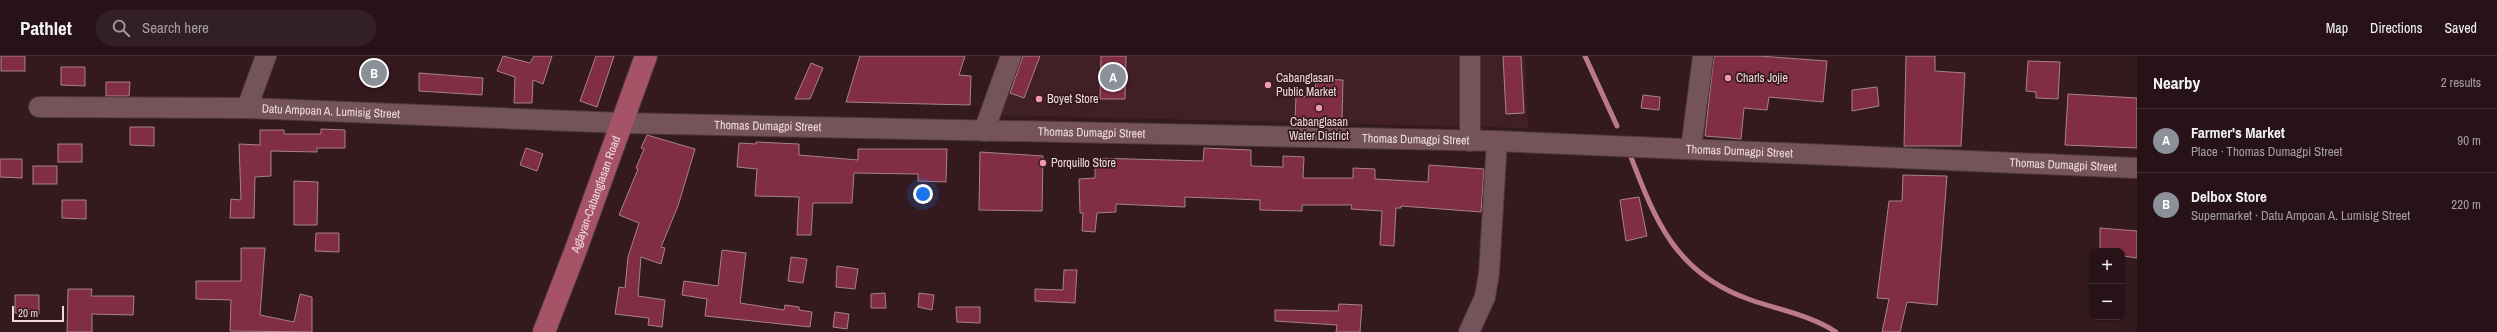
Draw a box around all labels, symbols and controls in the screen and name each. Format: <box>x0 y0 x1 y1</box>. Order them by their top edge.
search box <box>96 10 376 46</box>
text: Pathlet <box>20 15 72 41</box>
icon: search <box>110 17 132 39</box>
text: Search here <box>142 17 209 38</box>
text: Map <box>2326 19 2348 37</box>
text: Directions <box>2370 19 2422 37</box>
text: Saved <box>2444 19 2477 37</box>
pin: B <box>361 58 387 88</box>
pin: A <box>1100 62 1126 92</box>
place label: Cabanglasan Public Market <box>1276 70 1336 100</box>
place label: Charls Jojie <box>1736 70 1788 86</box>
text: Nearby <box>2153 71 2200 94</box>
marker: Charls Jojie <box>1723 73 1733 83</box>
text: 2 results <box>2441 74 2481 91</box>
marker: Cabanglasan Public Market <box>1263 80 1273 90</box>
place label: Boyet Store <box>1047 91 1098 107</box>
marker: Boyet Store <box>1034 94 1044 104</box>
street label: Datu Ampoan A. Lumisig Street <box>262 101 401 122</box>
marker: Cabanglasan Water District <box>1314 103 1324 113</box>
place label: Cabanglasan Water District <box>1289 114 1349 144</box>
street label: Thomas Dumagpi Street <box>714 117 822 135</box>
text: Farmer's Market <box>2191 122 2285 143</box>
street label: Thomas Dumagpi Street <box>1038 124 1146 142</box>
street label: Thomas Dumagpi Street <box>1362 130 1470 148</box>
text: A <box>2162 132 2170 149</box>
text: 90 m <box>2457 132 2481 149</box>
street label: Aglayan-Cabanglasan Road <box>567 134 624 256</box>
street label: Thomas Dumagpi Street <box>1685 141 1794 161</box>
text: Place · Thomas Dumagpi Street <box>2191 143 2343 160</box>
place label: Porquillo Store <box>1051 155 1116 171</box>
street label: Thomas Dumagpi Street <box>2009 155 2117 175</box>
marker: Porquillo Store <box>1038 158 1048 168</box>
your location <box>913 184 933 204</box>
text: Delbox Store <box>2191 186 2267 207</box>
text: B <box>2162 196 2170 213</box>
text: 220 m <box>2451 196 2481 213</box>
text: Supermarket · Datu Ampoan A. Lumisig Street <box>2191 207 2410 224</box>
map controls <box>2089 248 2125 320</box>
button: + <box>2089 248 2125 284</box>
button: − <box>2089 284 2125 320</box>
scale bar <box>12 304 64 323</box>
text: 20 m <box>18 306 38 320</box>

